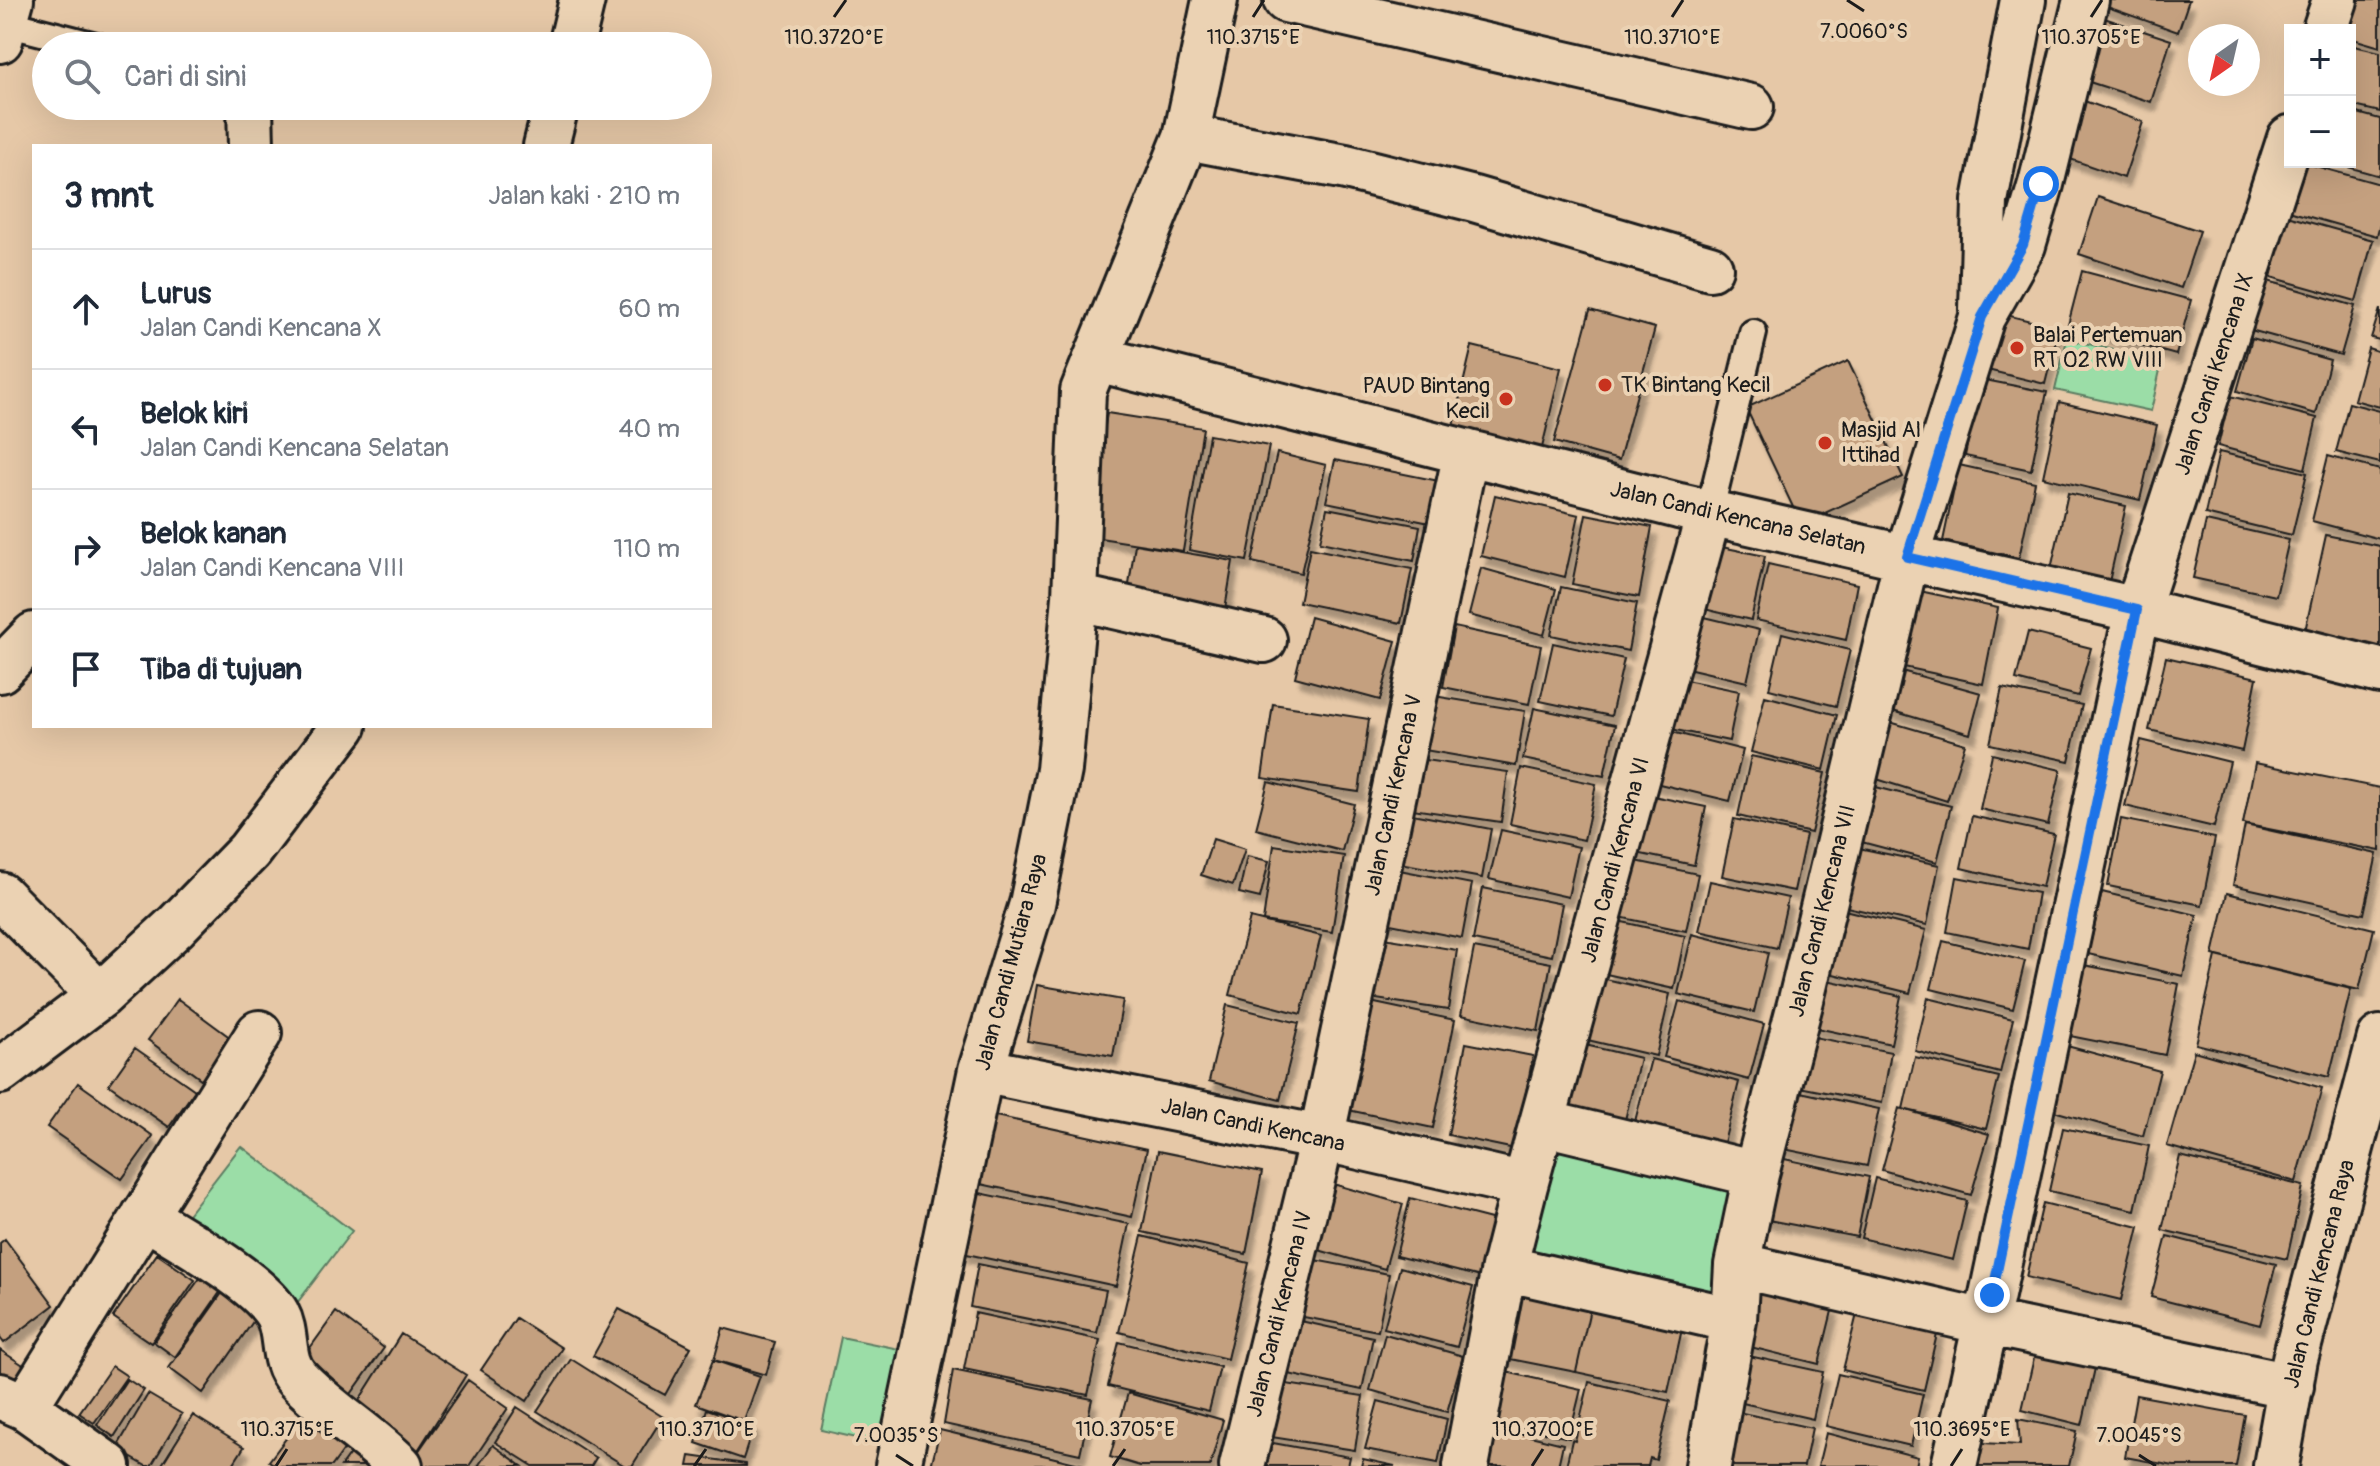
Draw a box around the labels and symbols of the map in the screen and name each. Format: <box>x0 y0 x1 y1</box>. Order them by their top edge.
text: 7.0060°S <box>1820 19 1908 44</box>
north arrow <box>2188 24 2260 96</box>
text: 110.3720°E <box>784 25 884 50</box>
text: 110.3715°E <box>1206 25 1300 50</box>
text: 110.3710°E <box>1624 25 1720 50</box>
text: 110.3705°E <box>2041 25 2141 50</box>
route start <box>2023 166 2059 202</box>
street label: Jalan Candi Kencana IX <box>2168 269 2260 479</box>
place label: Balai Pertemuan RT 02 RW VIII <box>2033 321 2183 374</box>
marker: Balai Pertemuan RT 02 RW VIII <box>2008 339 2026 357</box>
place label: TK Bintang Kecil <box>1621 371 1771 399</box>
place label: PAUD Bintang Kecil <box>1363 372 1490 425</box>
marker: TK Bintang Kecil <box>1596 376 1614 394</box>
marker: PAUD Bintang Kecil <box>1497 390 1515 408</box>
place label: Masjid Al Ittihad <box>1841 416 1921 469</box>
marker: Masjid Al Ittihad <box>1816 434 1834 452</box>
street label: Jalan Candi Kencana Selatan <box>1607 475 1869 561</box>
street label: Jalan Candi Kencana V <box>1358 692 1428 898</box>
street label: Jalan Candi Kencana VI <box>1574 754 1656 966</box>
street label: Jalan Candi Kencana VII <box>1782 802 1862 1020</box>
street label: Jalan Candi Mutiara Raya <box>969 851 1053 1073</box>
street label: Jalan Candi Kencana <box>1158 1092 1348 1158</box>
street label: Jalan Candi Kencana Raya <box>2277 1157 2361 1391</box>
street label: Jalan Candi Kencana IV <box>1240 1208 1318 1420</box>
route end <box>1974 1277 2010 1313</box>
text: 110.3715°E <box>240 1417 334 1442</box>
text: 110.3710°E <box>658 1417 754 1442</box>
text: 110.3705°E <box>1075 1417 1175 1442</box>
text: 110.3700°E <box>1492 1417 1594 1442</box>
text: 110.3695°E <box>1914 1417 2010 1442</box>
text: 7.0035°S <box>854 1423 938 1448</box>
text: 7.0045°S <box>2096 1423 2182 1448</box>

